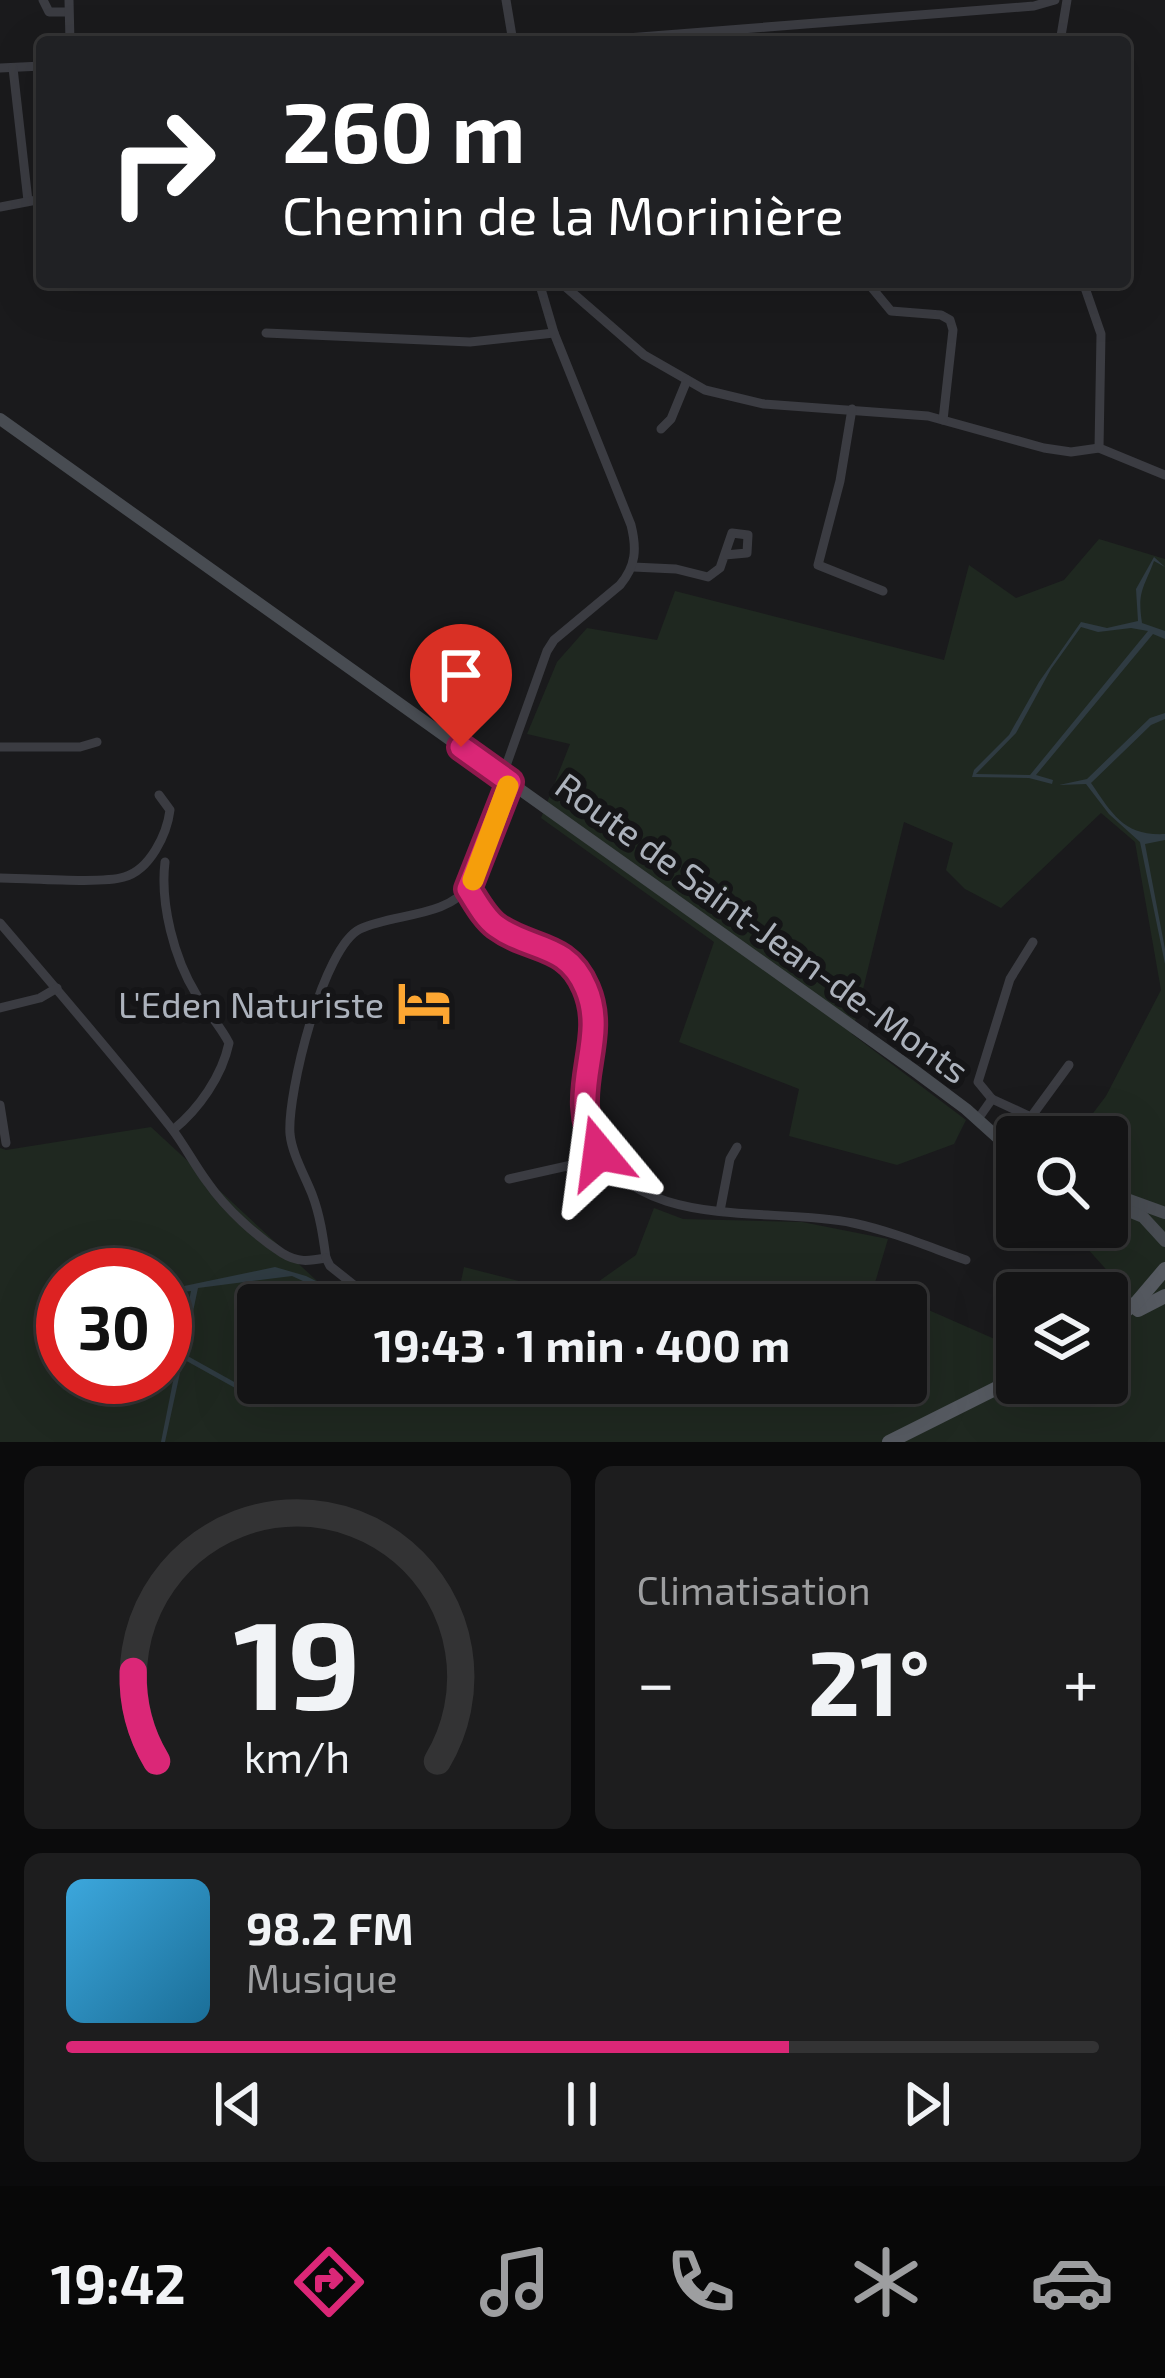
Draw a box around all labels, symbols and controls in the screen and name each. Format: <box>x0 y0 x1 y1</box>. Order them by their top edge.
text: 260 m <box>282 79 526 180</box>
icon: right <box>84 84 240 240</box>
text: Chemin de la Morinière <box>282 181 844 246</box>
pin <box>410 624 512 747</box>
icon: arrive <box>428 642 494 708</box>
street label: Route de Saint-Jean-de-Monts <box>548 763 978 1091</box>
hotel icon: L'Eden Naturiste <box>395 974 453 1032</box>
place label: L'Eden Naturiste <box>118 982 384 1025</box>
position arrow <box>536 1090 662 1216</box>
map controls <box>996 1116 1128 1404</box>
button: search <box>996 1116 1128 1248</box>
speed limit sign: 30 <box>36 1248 192 1404</box>
button: layers <box>996 1272 1128 1404</box>
text: 19:43 · 1 min · 400 m <box>374 1317 790 1371</box>
text: Climatisation <box>637 1566 871 1613</box>
text: 19 <box>233 1585 361 1735</box>
text: 21° <box>808 1626 930 1734</box>
text: − <box>637 1641 675 1720</box>
text: + <box>1063 1641 1099 1720</box>
text: km/h <box>244 1729 350 1781</box>
text: 98.2 FM <box>246 1900 414 1954</box>
text: Musique <box>246 1954 397 2001</box>
icon: previous <box>205 2071 271 2137</box>
icon: pause <box>549 2071 615 2137</box>
icon: next <box>894 2071 960 2137</box>
icon: directions <box>287 2240 371 2324</box>
icon: music <box>473 2240 557 2324</box>
icon: phone <box>659 2240 743 2324</box>
icon: climate <box>844 2240 928 2324</box>
icon: car <box>1030 2240 1114 2324</box>
text: 19:42 <box>51 2250 186 2315</box>

